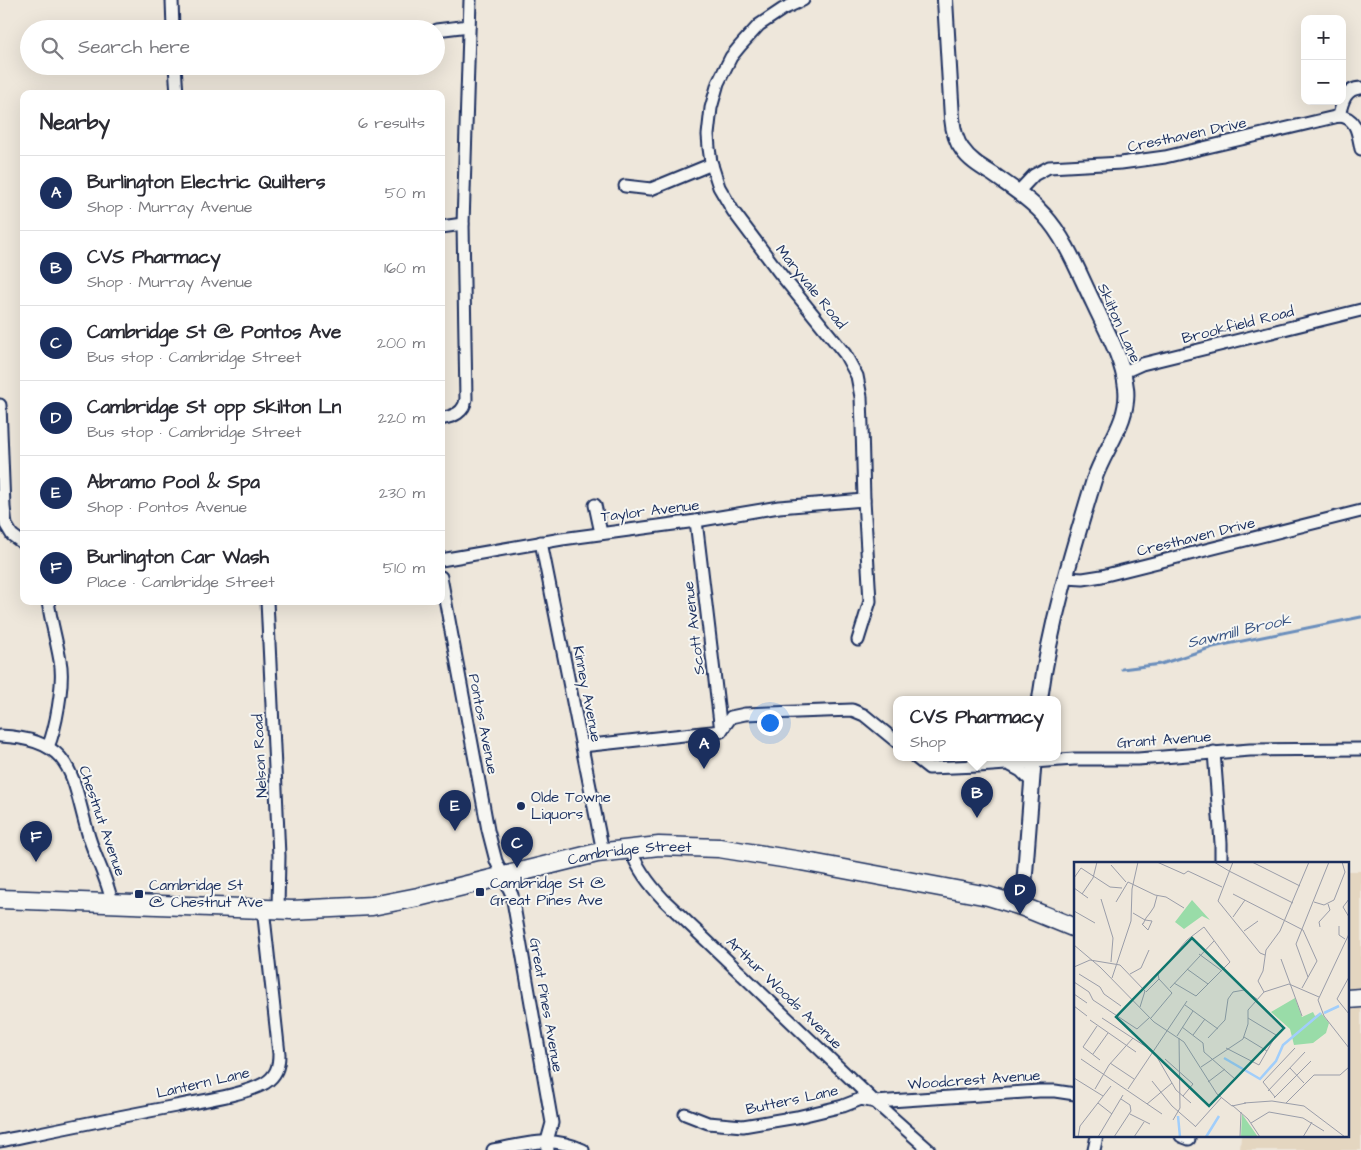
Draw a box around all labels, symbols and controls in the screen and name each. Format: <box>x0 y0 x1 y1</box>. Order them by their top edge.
map controls <box>1301 15 1346 105</box>
button: + <box>1301 15 1346 60</box>
search box <box>20 20 445 75</box>
icon: search <box>38 34 66 62</box>
text: Search here <box>78 34 190 61</box>
button: − <box>1301 60 1346 105</box>
text: Nearby <box>40 108 110 137</box>
text: 6 results <box>358 112 425 134</box>
street label: Cresthaven Drive <box>1126 112 1248 158</box>
text: Burlington Electric Quilters <box>87 169 326 196</box>
text: A <box>51 182 61 204</box>
text: 50 m <box>385 182 425 204</box>
text: Shop · Murray Avenue <box>87 196 253 218</box>
street label: Maryvale Road <box>770 240 852 334</box>
text: CVS Pharmacy <box>87 244 221 271</box>
text: B <box>50 257 62 279</box>
text: 160 m <box>384 257 425 279</box>
text: Shop · Murray Avenue <box>87 271 253 293</box>
street label: Skilton Lane <box>1092 280 1146 366</box>
street label: Brookfield Road <box>1180 301 1297 349</box>
text: Cambridge St @ Pontos Ave <box>87 319 341 346</box>
text: C <box>50 332 62 354</box>
text: 200 m <box>377 332 425 354</box>
text: Bus stop · Cambridge Street <box>87 346 301 368</box>
text: Cambridge St opp Skilton Ln <box>87 394 341 421</box>
text: D <box>51 407 61 429</box>
text: 220 m <box>378 407 425 429</box>
text: Bus stop · Cambridge Street <box>87 421 301 443</box>
text: Abramo Pool & Spa <box>87 469 260 496</box>
text: E <box>51 482 61 504</box>
text: 230 m <box>379 482 425 504</box>
street label: Taylor Avenue <box>600 495 701 528</box>
text: Shop · Pontos Avenue <box>87 496 247 518</box>
street label: Cresthaven Drive <box>1135 512 1257 562</box>
text: Burlington Car Wash <box>87 544 269 571</box>
text: F <box>50 557 62 579</box>
text: 510 m <box>383 557 425 579</box>
text: Place · Cambridge Street <box>87 571 275 593</box>
street label: Scott Avenue <box>678 580 710 676</box>
water label: Sawmill Brook <box>1185 608 1294 654</box>
street label: Kinney Avenue <box>566 644 607 744</box>
street label: Pontos Avenue <box>463 672 503 776</box>
popup <box>893 696 1061 761</box>
text: CVS Pharmacy <box>910 704 1044 731</box>
your location <box>757 710 783 736</box>
street label: Nelson Road <box>247 713 273 798</box>
street label: Grant Avenue <box>1116 726 1212 754</box>
pin: A <box>688 728 720 769</box>
text: Shop <box>910 731 946 753</box>
street label: Chestnut Avenue <box>73 763 131 879</box>
pin: B <box>961 777 993 818</box>
place label: Olde Towne Liquors <box>531 787 611 825</box>
pin: E <box>439 790 471 831</box>
marker: Olde Towne Liquors <box>515 800 527 812</box>
pin: F <box>20 821 52 862</box>
pin: C <box>501 827 533 868</box>
street label: Cambridge Street <box>565 835 692 870</box>
inset map <box>1074 862 1348 1138</box>
place label: Cambridge St @ Great Pines Ave <box>490 873 606 911</box>
pin: D <box>1004 874 1036 915</box>
place label: Cambridge St @ Chestnut Ave <box>149 875 263 913</box>
marker: Cambridge St @ Great Pines Ave <box>474 886 486 898</box>
marker: Cambridge St @ Chestnut Ave <box>133 888 145 900</box>
street label: Arthur Woods Avenue <box>721 932 847 1054</box>
street label: Great Pines Avenue <box>524 936 568 1074</box>
street label: Lantern Lane <box>154 1062 252 1104</box>
street label: Woodcrest Avenue <box>907 1065 1041 1095</box>
street label: Butters Lane <box>744 1080 840 1120</box>

